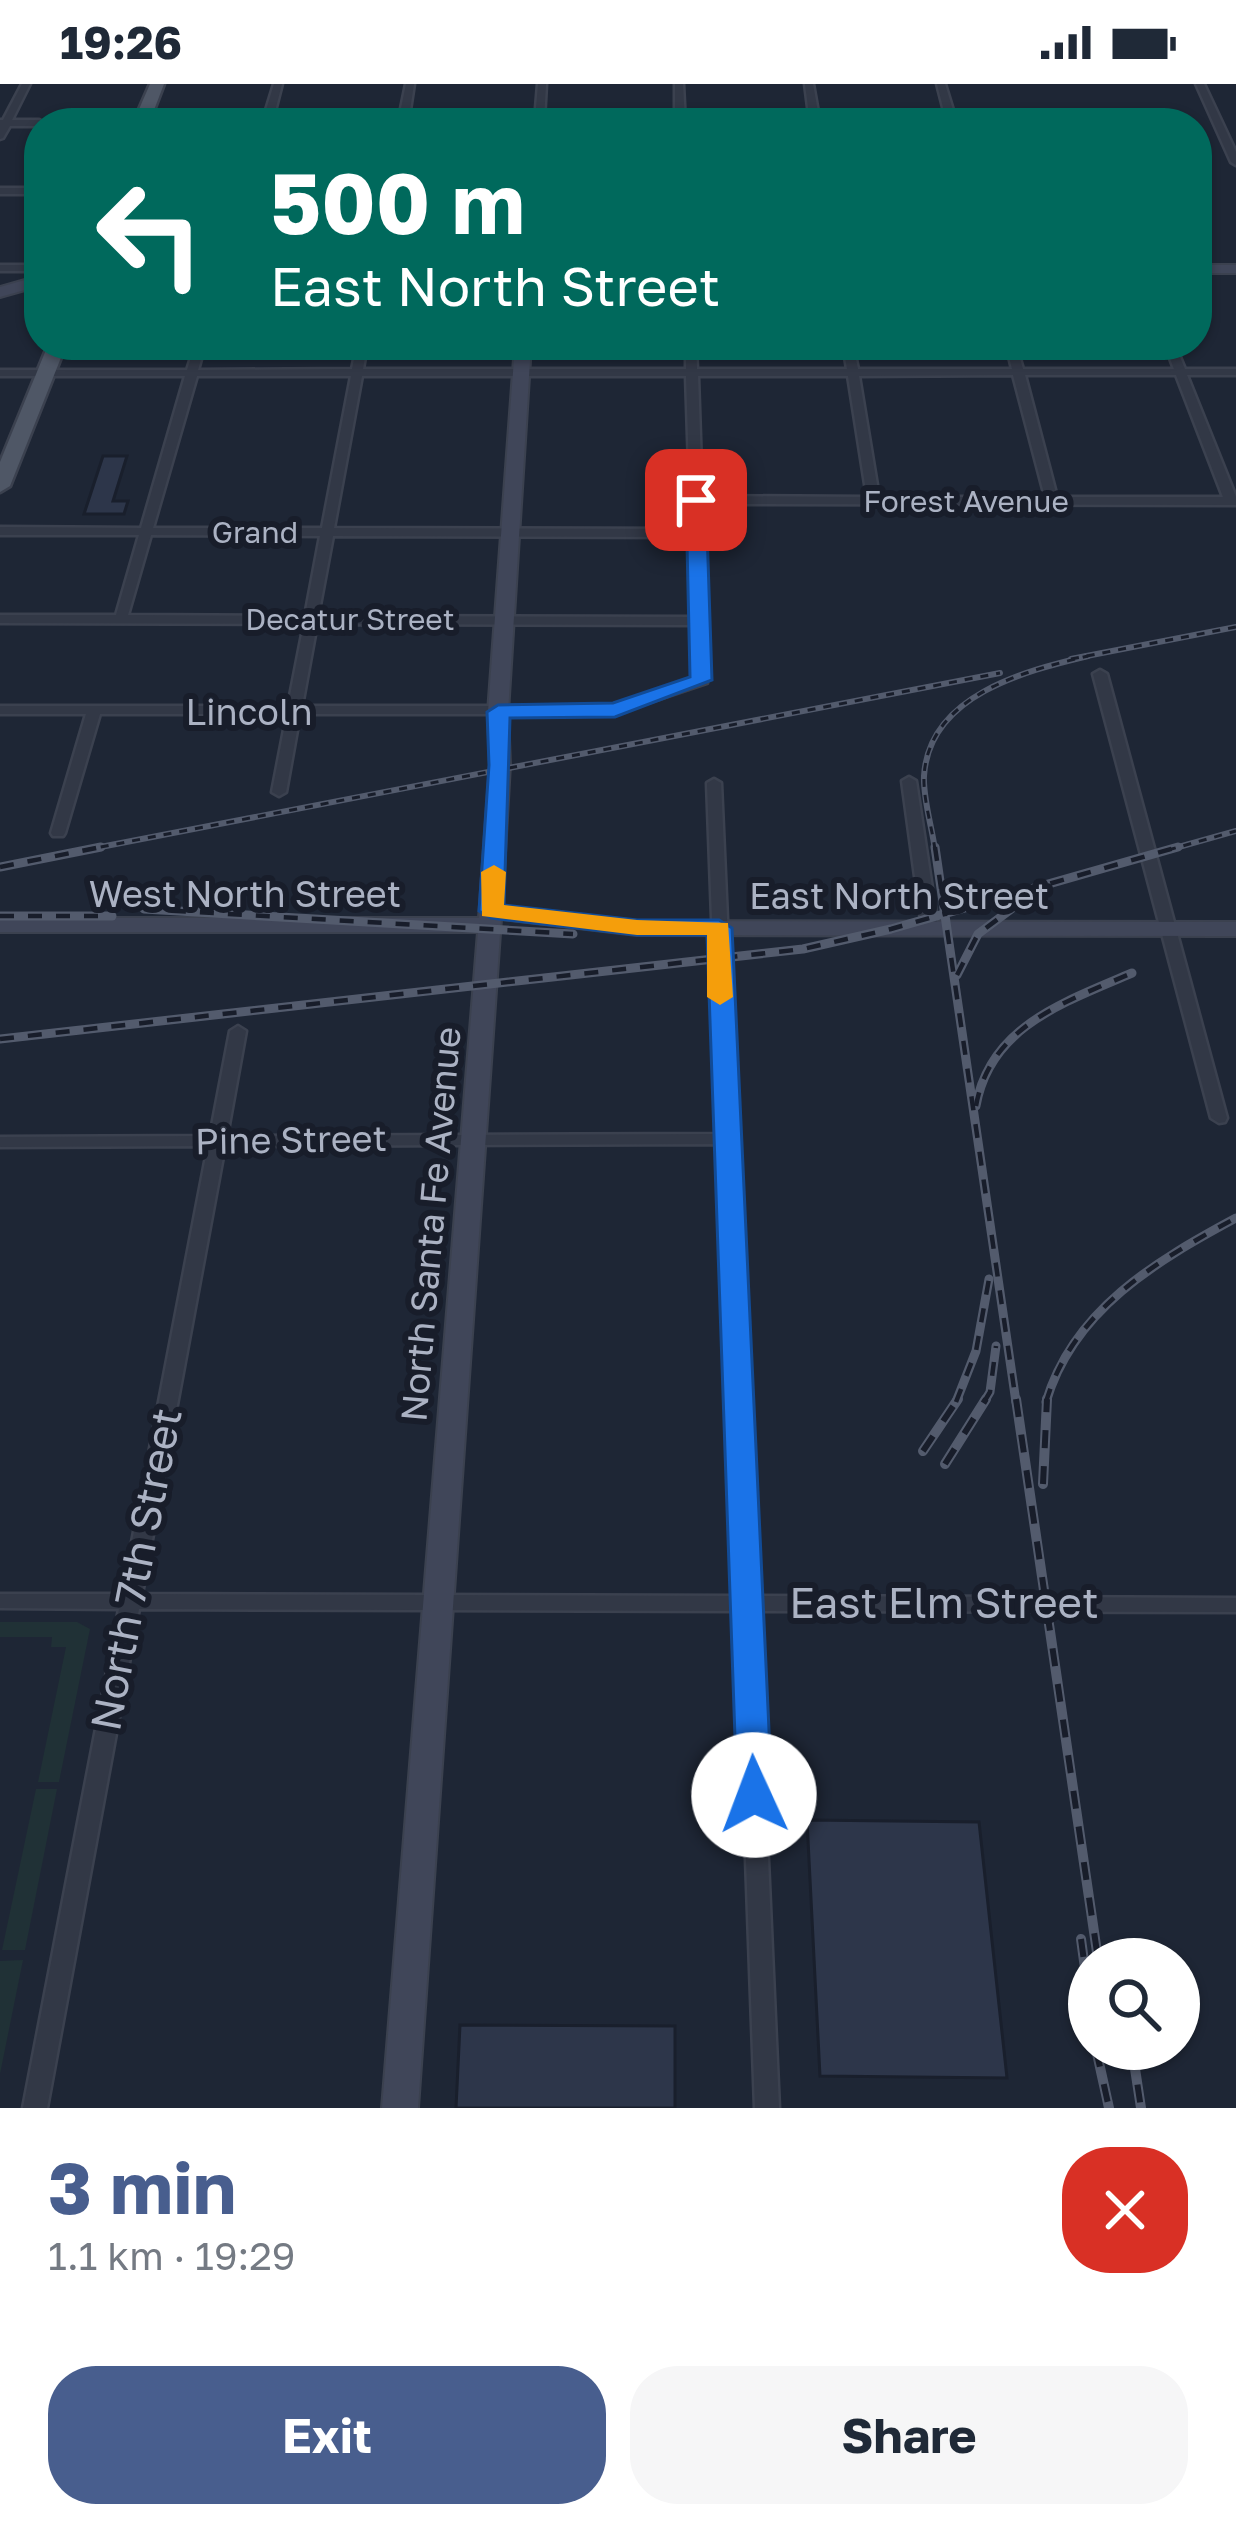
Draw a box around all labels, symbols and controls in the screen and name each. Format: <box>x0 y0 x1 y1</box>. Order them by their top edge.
text: 19:26 <box>60 15 182 69</box>
text: 500 m <box>270 152 525 252</box>
icon: left <box>72 156 228 312</box>
text: East North Street <box>270 253 720 318</box>
pin <box>645 449 747 551</box>
icon: arrive <box>663 467 729 533</box>
street label: Forest Avenue <box>863 483 1069 519</box>
street label: Grand <box>212 514 298 550</box>
street label: Decatur Street <box>245 601 455 637</box>
street label: Lincoln <box>185 690 313 733</box>
street label: West North Street <box>89 872 401 915</box>
street label: East North Street <box>749 874 1049 917</box>
street label: North Santa Fe Avenue <box>391 1025 469 1423</box>
street label: Pine Street <box>195 1116 387 1162</box>
street label: North 7th Street <box>79 1404 191 1734</box>
street label: East Elm Street <box>789 1577 1099 1627</box>
position arrow <box>691 1732 817 1858</box>
map controls <box>1068 1938 1200 2070</box>
button: search <box>1068 1938 1200 2070</box>
text: 3 min <box>48 2143 236 2230</box>
button: close <box>1062 2147 1188 2273</box>
text: 1.1 km · 19:29 <box>48 2232 295 2279</box>
button: Exit <box>48 2366 606 2504</box>
button: Share <box>630 2366 1188 2504</box>

